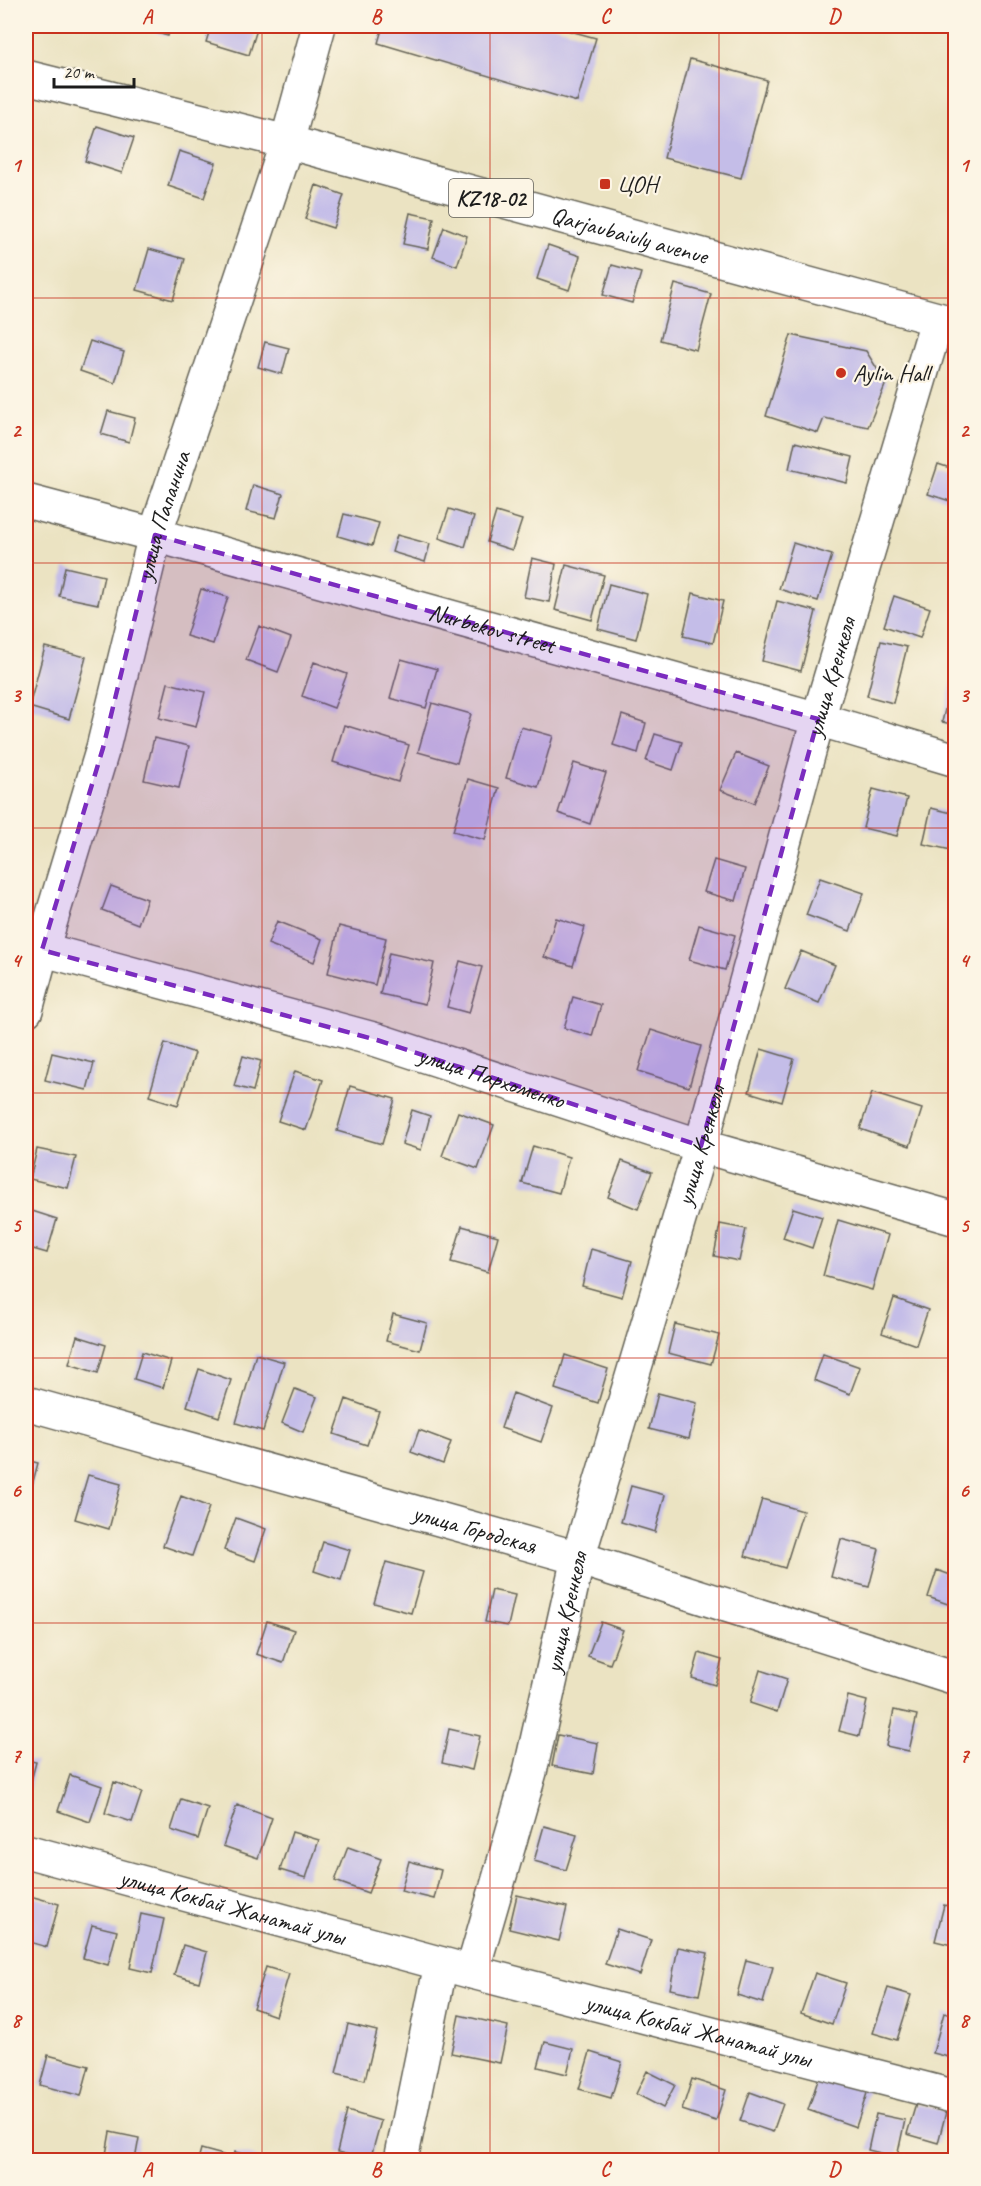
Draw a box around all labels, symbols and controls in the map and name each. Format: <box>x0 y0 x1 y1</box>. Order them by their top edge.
text: A <box>142 4 154 29</box>
text: B <box>371 4 383 29</box>
text: C <box>600 4 612 29</box>
text: D <box>828 4 842 29</box>
scale bar <box>54 51 134 89</box>
text: 20 m <box>63 61 96 83</box>
text: 1 <box>12 153 23 178</box>
text: 1 <box>960 153 971 178</box>
place label: ЦОН <box>617 169 661 199</box>
marker: ЦОН <box>598 177 612 191</box>
road number: KZ18-02 <box>449 179 533 217</box>
street label: Qarjaubaiuly avenue <box>548 200 713 271</box>
place label: Aylin Hall <box>853 358 933 388</box>
marker: Aylin Hall <box>834 366 848 380</box>
text: 2 <box>12 418 23 443</box>
text: 2 <box>960 418 971 443</box>
street label: улица Папанина <box>129 446 198 586</box>
street label: Nurbekov street <box>425 597 560 661</box>
street label: улица Кренкеля <box>798 612 863 742</box>
text: 3 <box>12 683 23 708</box>
text: 3 <box>960 683 971 708</box>
text: 4 <box>12 948 24 973</box>
text: 4 <box>960 948 972 973</box>
street label: улица Пархоменко <box>413 1039 570 1116</box>
street label: улица Кренкеля <box>669 1080 732 1211</box>
text: 5 <box>12 1213 23 1238</box>
text: 5 <box>960 1213 971 1238</box>
text: 6 <box>11 1478 22 1503</box>
text: 6 <box>959 1478 970 1503</box>
street label: улица Городская <box>408 1497 541 1561</box>
street label: улица Кренкеля <box>537 1546 595 1678</box>
text: 7 <box>12 1743 23 1768</box>
text: 7 <box>960 1743 971 1768</box>
street label: улица Кокбай Жанатай улы <box>115 1862 351 1953</box>
street label: улица Кокбай Жанатай улы <box>580 1986 817 2075</box>
text: 8 <box>12 2008 24 2033</box>
text: 8 <box>960 2008 972 2033</box>
text: A <box>142 2157 154 2182</box>
text: B <box>371 2157 383 2182</box>
text: C <box>600 2157 612 2182</box>
text: D <box>828 2157 842 2182</box>

